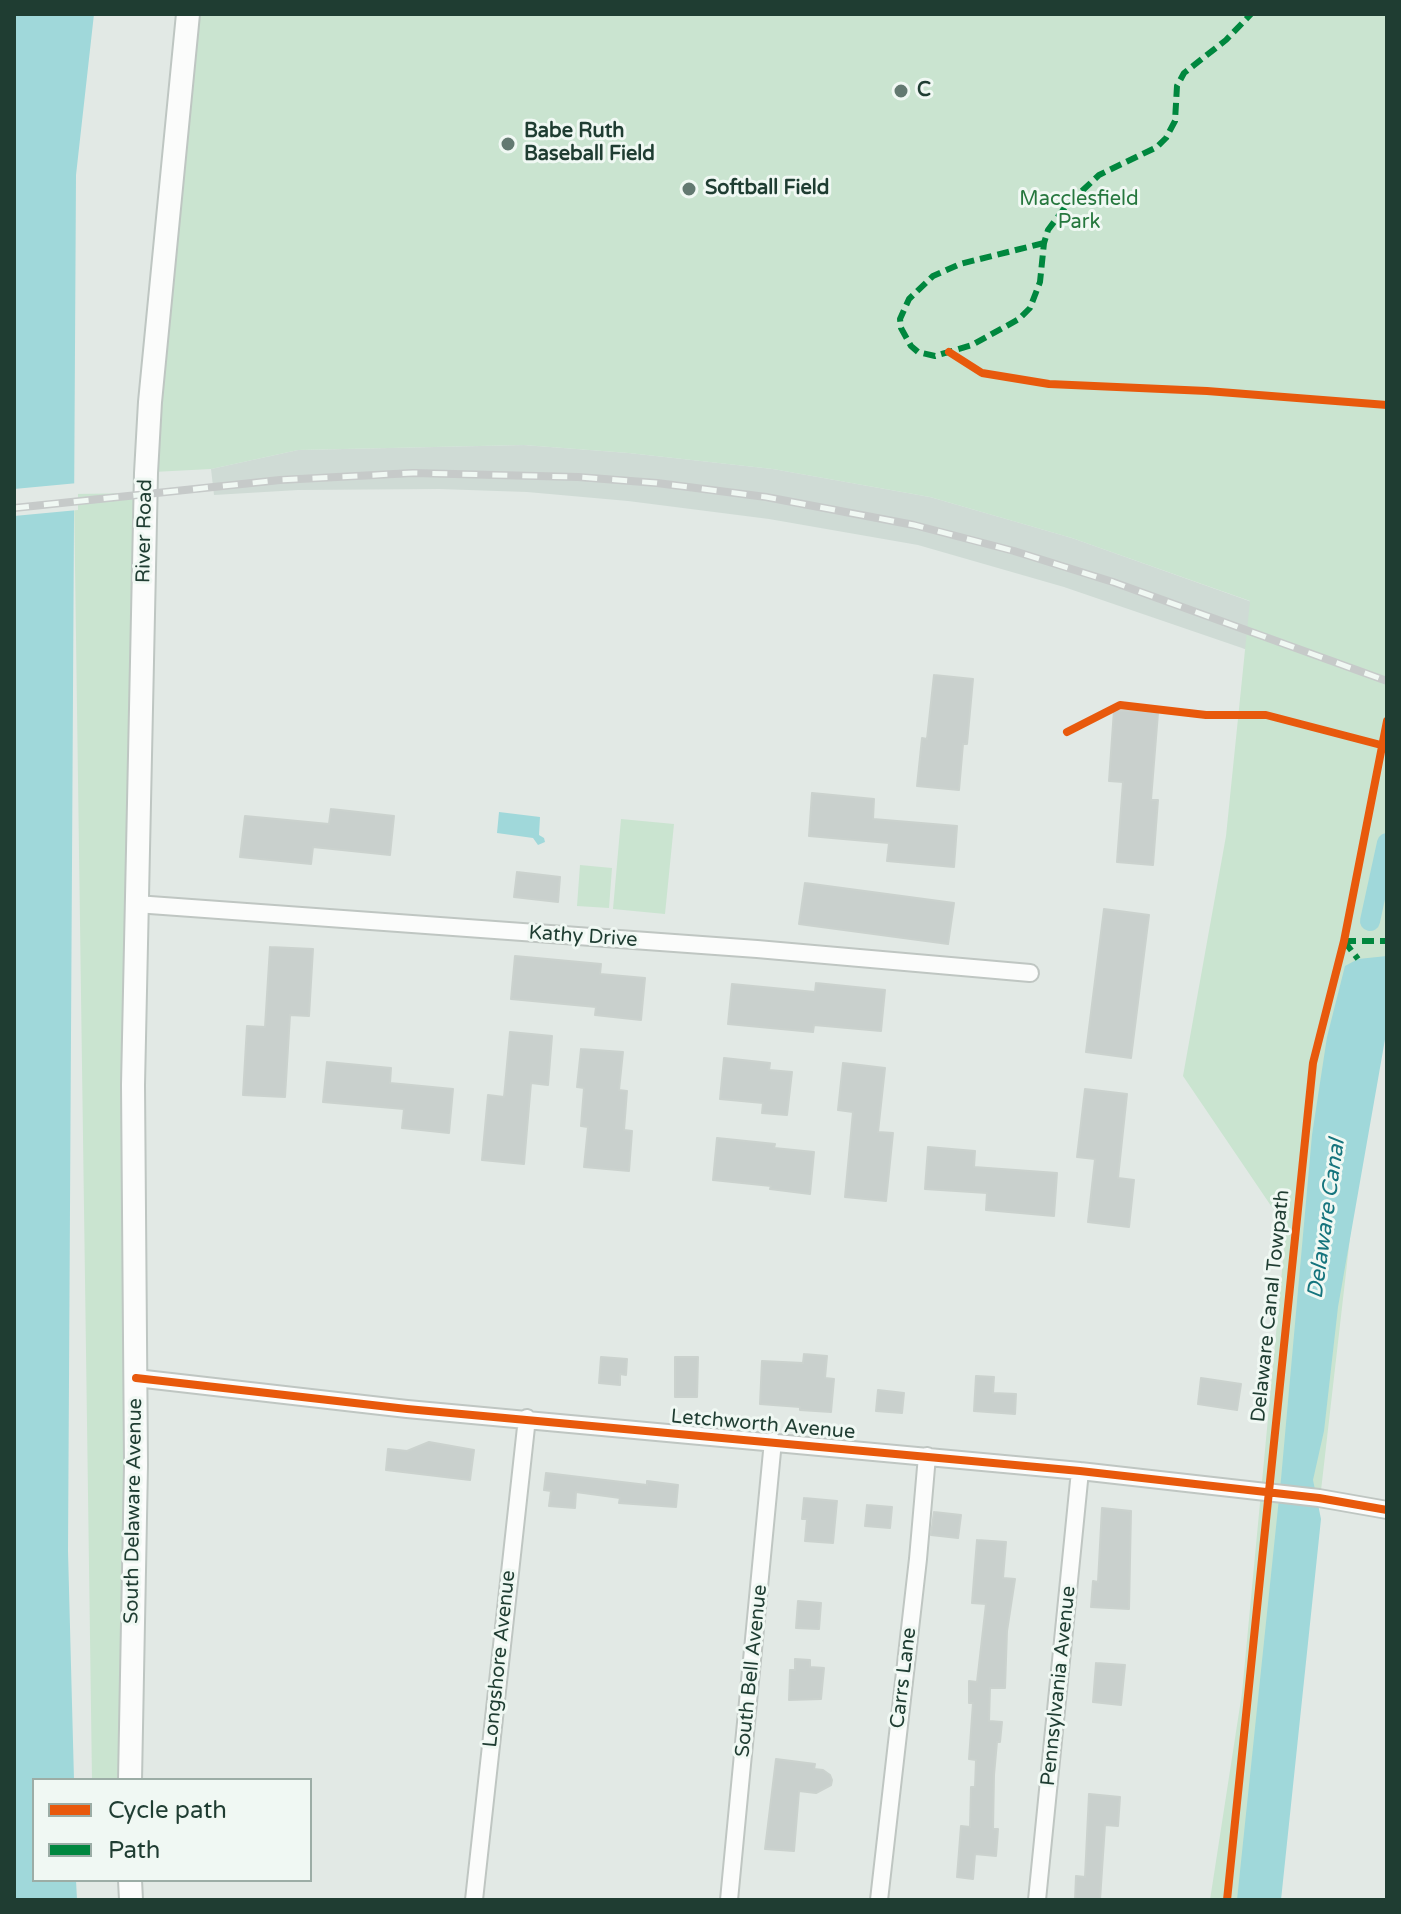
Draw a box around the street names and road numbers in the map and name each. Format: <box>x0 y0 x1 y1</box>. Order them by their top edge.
street label: River Road <box>132 479 158 583</box>
street label: Kathy Drive <box>528 921 638 953</box>
street label: Delaware Canal Towpath <box>1247 1188 1295 1424</box>
street label: South Delaware Avenue <box>120 1398 148 1624</box>
street label: Letchworth Avenue <box>670 1405 856 1445</box>
street label: Longshore Avenue <box>479 1569 521 1749</box>
street label: South Bell Avenue <box>731 1583 773 1759</box>
street label: Pennsylvania Avenue <box>1037 1585 1081 1787</box>
street label: Carrs Lane <box>886 1626 922 1730</box>

